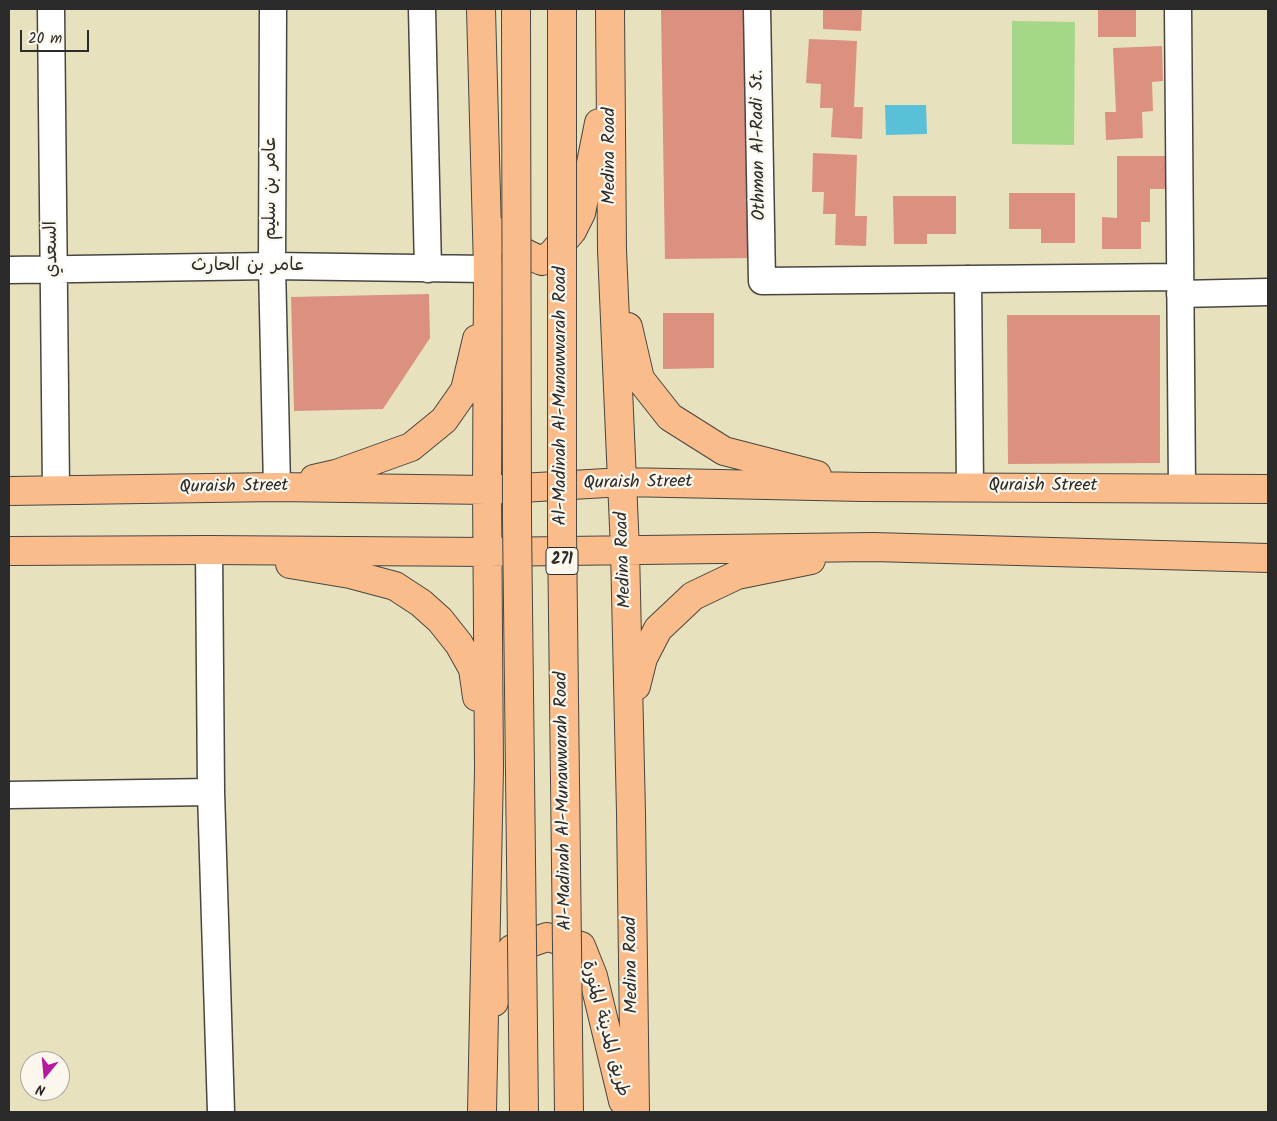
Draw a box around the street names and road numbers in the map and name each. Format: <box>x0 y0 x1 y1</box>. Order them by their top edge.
street label: Othman Al-Radi St. <box>748 69 772 221</box>
street label: Medina Road <box>600 108 622 204</box>
street label: عامر بن سليم <box>261 136 283 240</box>
street label: السعدي <box>42 221 64 277</box>
street label: عامر بن الحارث <box>191 256 305 278</box>
street label: Al-Madinah Al-Munawwarah Road <box>551 267 573 525</box>
street label: Quraish Street <box>583 472 693 496</box>
street label: Quraish Street <box>179 476 289 500</box>
street label: Quraish Street <box>988 476 1098 498</box>
street label: Medina Road <box>613 511 637 609</box>
road number: 271 <box>546 548 578 574</box>
street label: Al-Madinah Al-Munawwarah Road <box>552 671 578 931</box>
street label: Medina Road <box>621 916 645 1014</box>
street label: طريق المدينة المنورة <box>575 958 633 1100</box>

